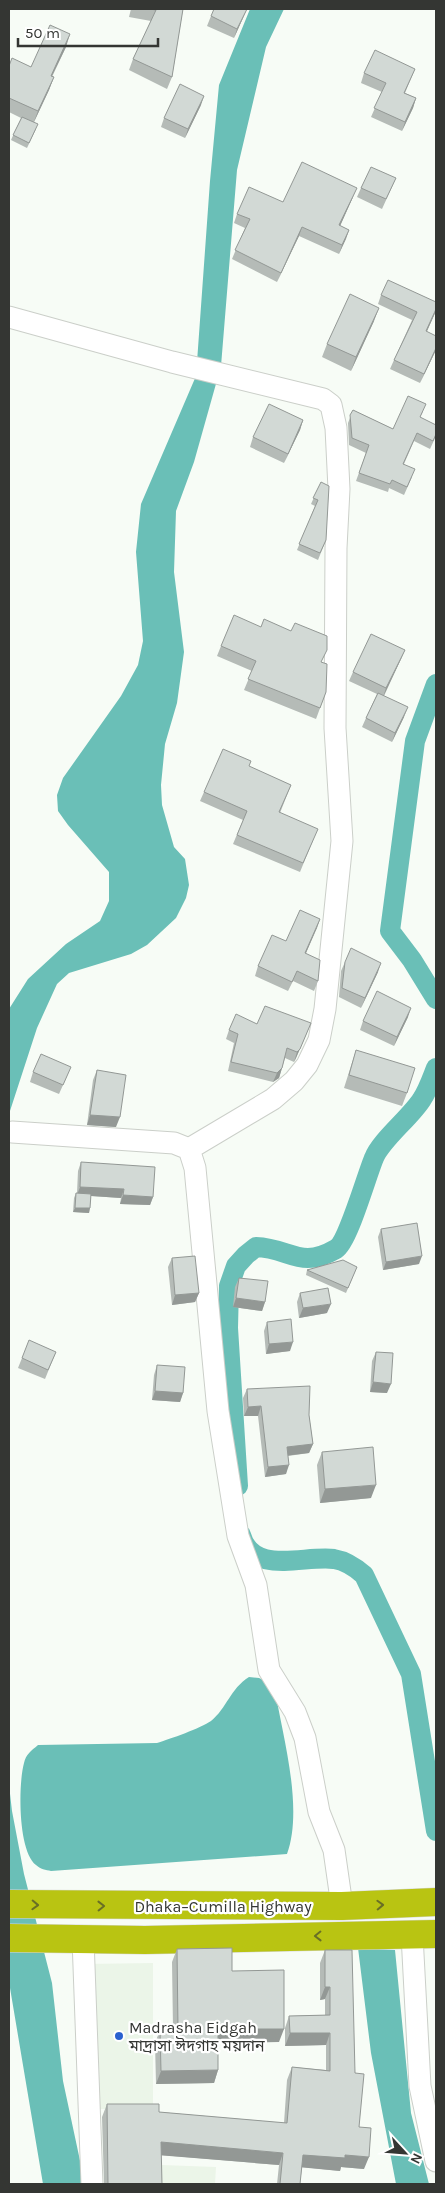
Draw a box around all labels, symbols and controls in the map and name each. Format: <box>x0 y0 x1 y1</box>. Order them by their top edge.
scale bar <box>18 15 158 47</box>
text: 50 m <box>25 24 60 42</box>
street label: Dhaka–Cumilla Highway <box>134 1897 312 1916</box>
one-way arrow <box>377 1899 385 1910</box>
one-way arrow <box>32 1900 40 1910</box>
one-way arrow <box>97 1900 105 1911</box>
one-way arrow <box>313 1931 321 1941</box>
place label: Madrasha Eidgah মাদ্রাসা ঈদগাহ ময়দান <box>128 2018 265 2055</box>
marker: Madrasha Eidgah মাদ্রাসা ঈদগাহ ময়দান <box>113 2030 125 2042</box>
north arrow <box>380 2128 430 2178</box>
text: N <box>406 2150 426 2167</box>

